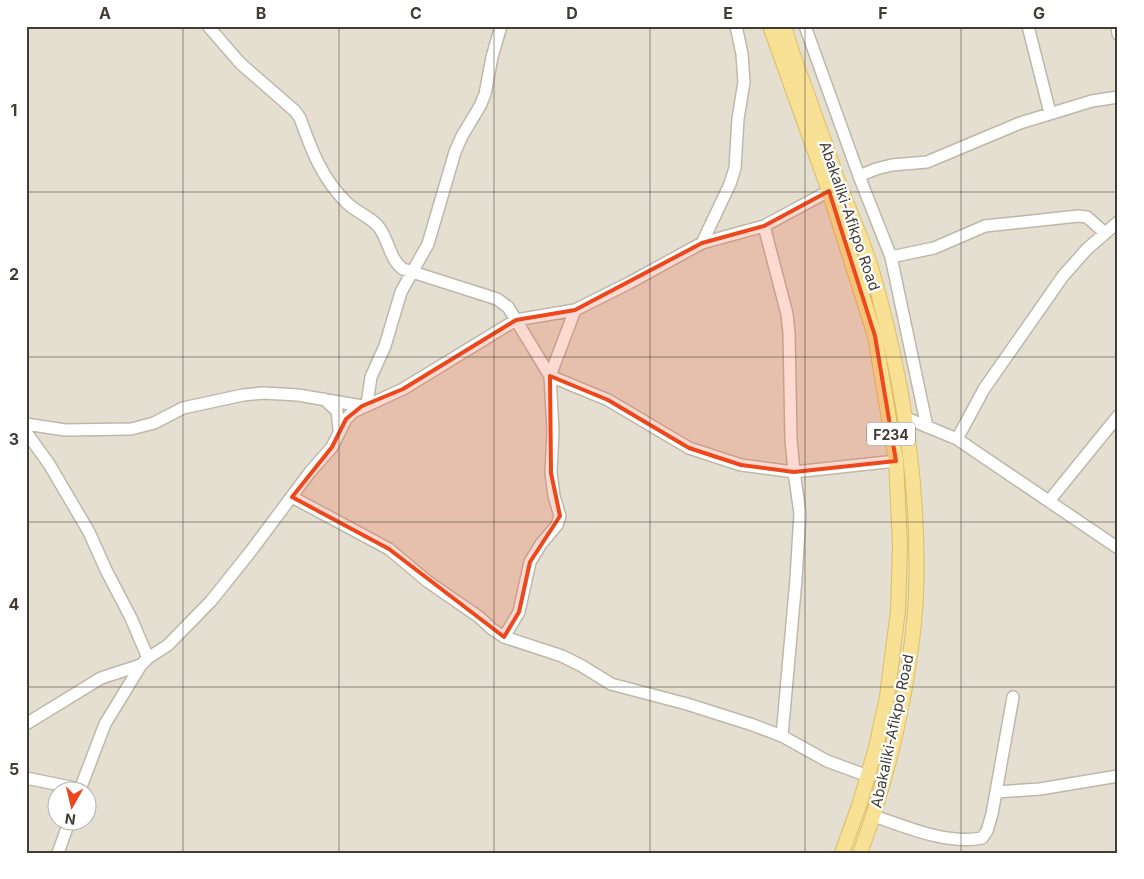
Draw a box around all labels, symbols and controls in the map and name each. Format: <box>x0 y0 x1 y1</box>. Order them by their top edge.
text: A <box>99 3 111 23</box>
text: B <box>256 3 266 23</box>
text: C <box>410 3 422 23</box>
text: D <box>566 3 578 23</box>
text: E <box>723 3 733 23</box>
text: F <box>878 3 888 23</box>
text: G <box>1033 3 1045 23</box>
text: 1 <box>11 100 17 120</box>
street label: Abakaliki-Afikpo Road <box>816 139 884 293</box>
text: 2 <box>9 264 19 284</box>
road number: F234 <box>867 422 915 446</box>
text: 3 <box>9 429 19 449</box>
text: 4 <box>9 594 20 614</box>
street label: Abakaliki-Afikpo Road <box>866 652 918 810</box>
text: 5 <box>9 759 19 779</box>
north arrow <box>48 782 98 832</box>
text: N <box>64 810 77 829</box>

